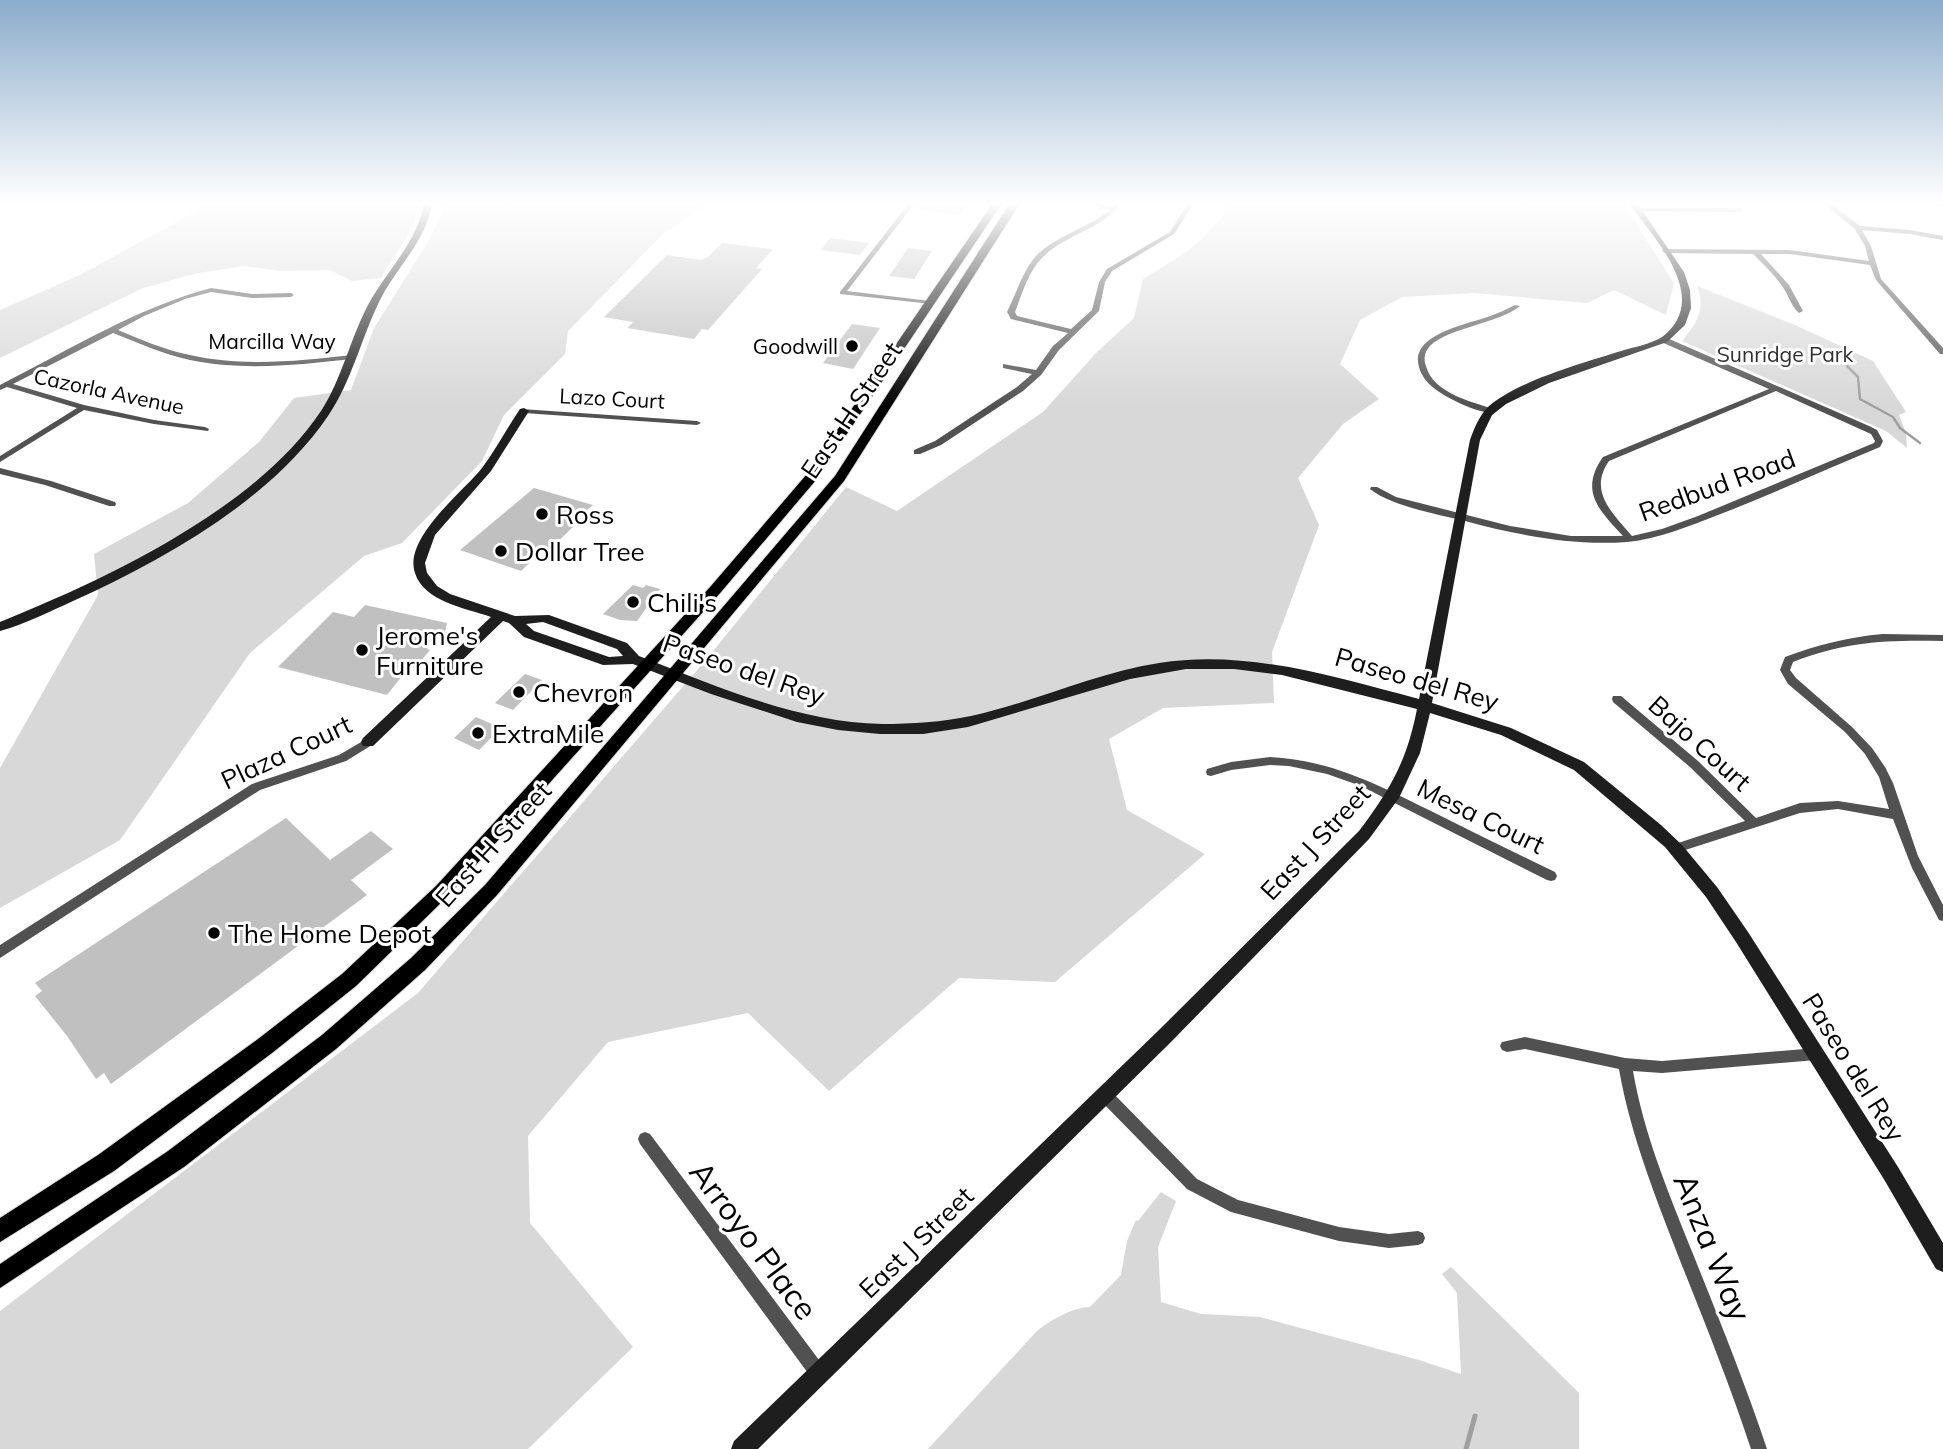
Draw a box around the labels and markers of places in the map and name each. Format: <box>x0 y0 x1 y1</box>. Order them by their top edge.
place label: Goodwill <box>753 333 838 359</box>
marker: Goodwill <box>844 338 860 354</box>
place label: Ross <box>556 498 614 531</box>
marker: Ross <box>534 506 550 522</box>
place label: Dollar Tree <box>515 535 645 568</box>
marker: Dollar Tree <box>493 543 509 559</box>
place label: Chili's <box>647 586 717 619</box>
marker: Chili's <box>625 594 641 610</box>
place label: Jerome's Furniture <box>376 619 484 682</box>
marker: Jerome's Furniture <box>354 642 370 658</box>
place label: Chevron <box>533 676 633 709</box>
marker: Chevron <box>511 684 527 700</box>
place label: ExtraMile <box>492 717 604 750</box>
marker: ExtraMile <box>470 725 486 741</box>
place label: The Home Depot <box>228 917 431 950</box>
marker: The Home Depot <box>206 925 222 941</box>

